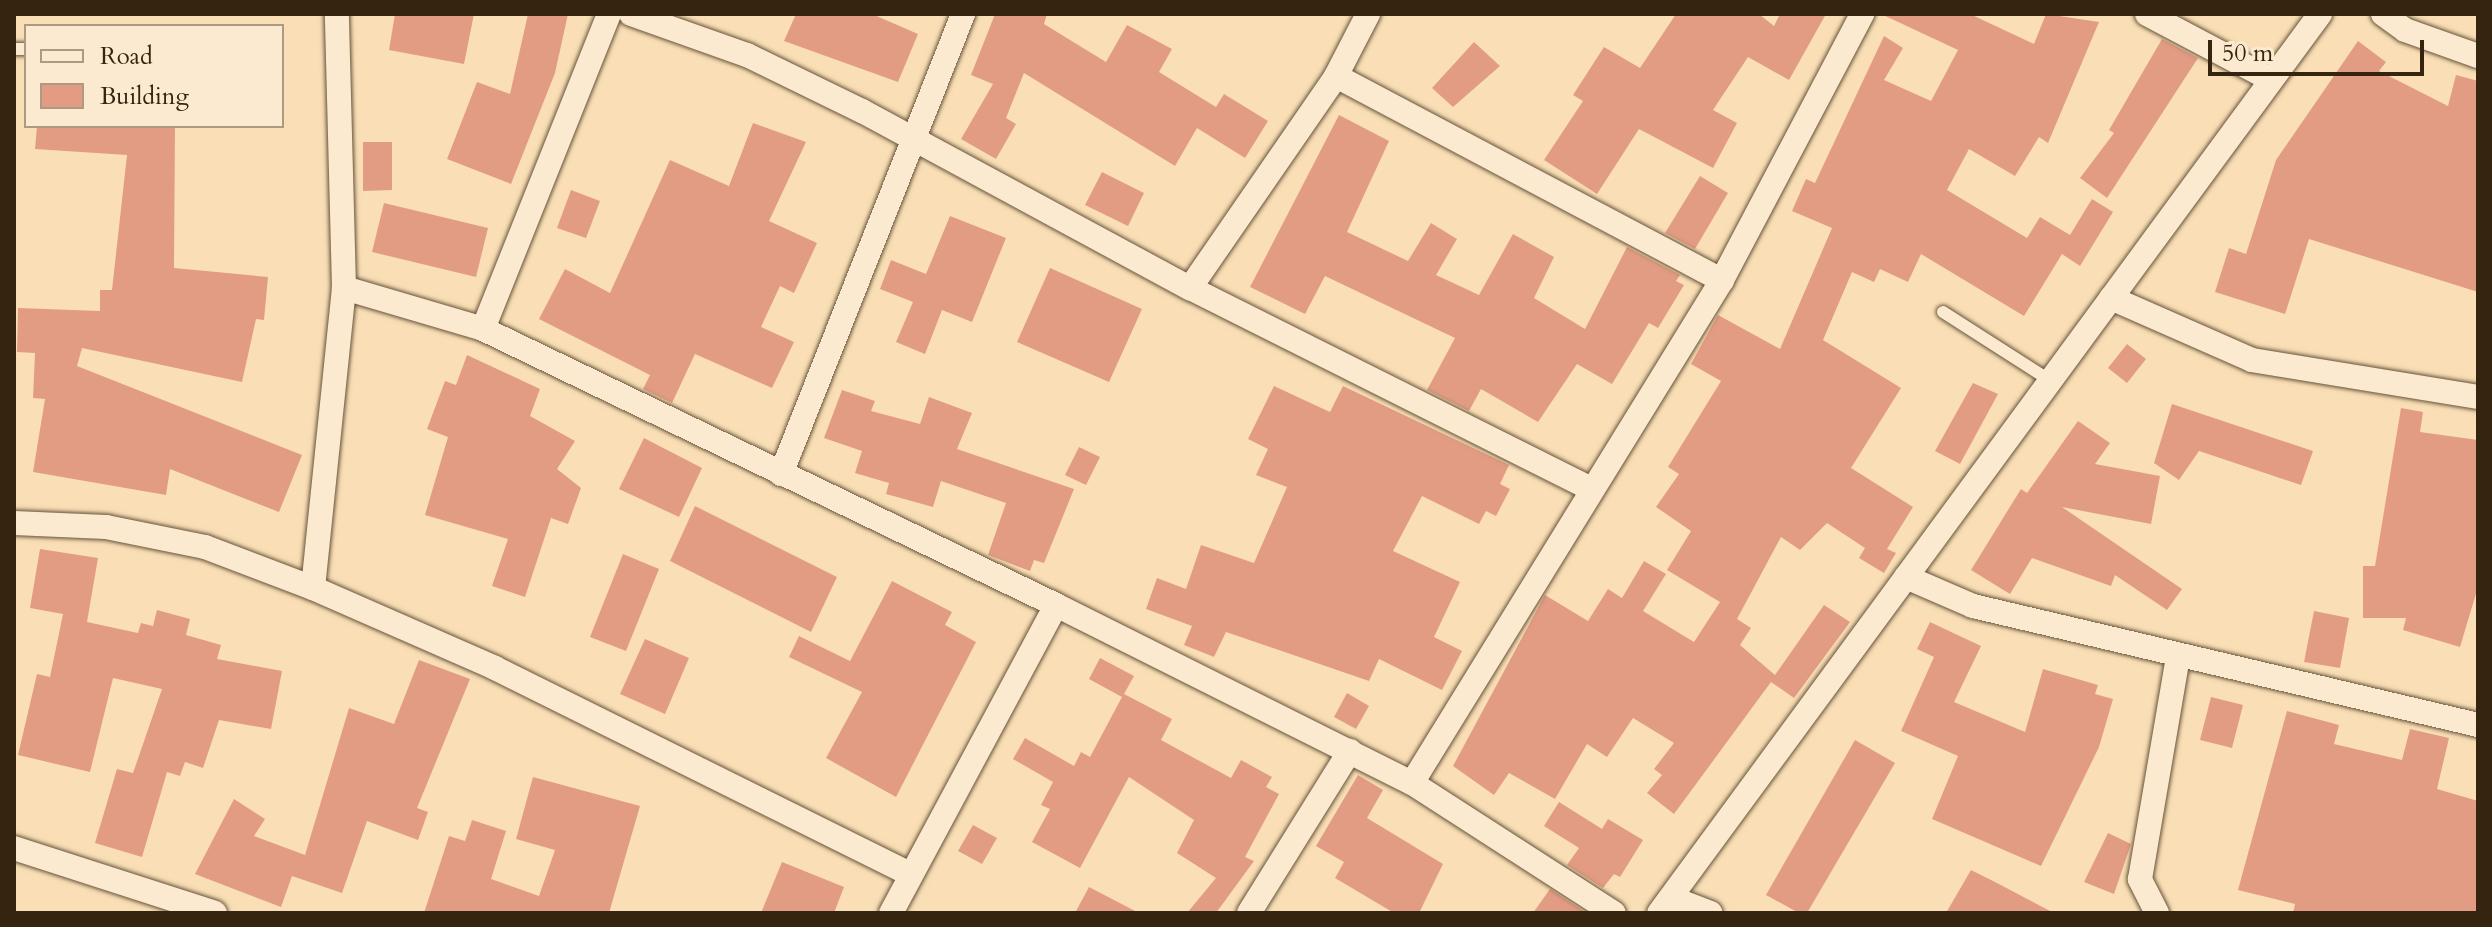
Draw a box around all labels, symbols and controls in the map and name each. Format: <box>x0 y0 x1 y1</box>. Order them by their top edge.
legend <box>24 24 284 128</box>
scale bar <box>2212 24 2428 74</box>
text: 50 m <box>2222 37 2273 70</box>
text: Road <box>100 40 153 73</box>
text: Building <box>100 80 189 113</box>

